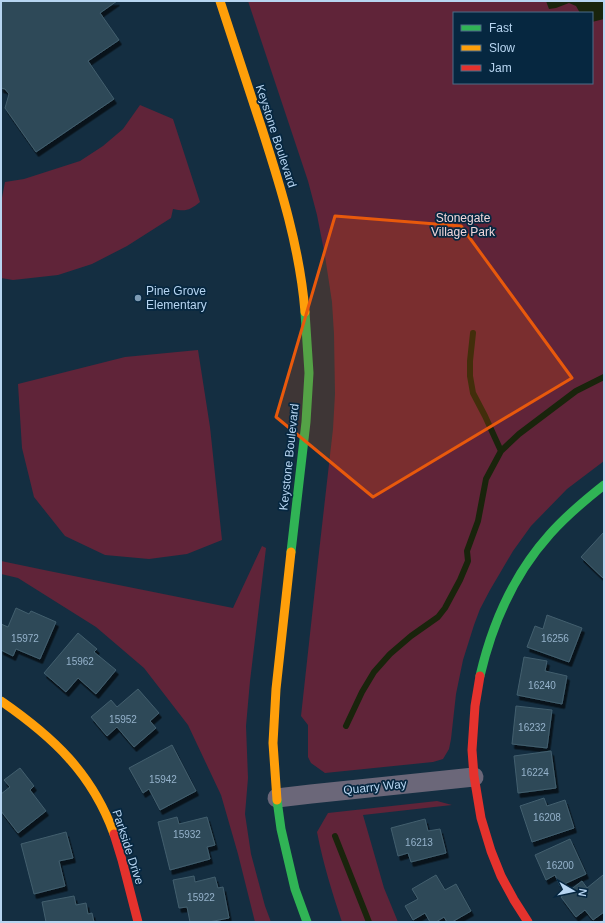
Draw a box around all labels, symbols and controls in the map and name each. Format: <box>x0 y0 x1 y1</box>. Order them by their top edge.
legend <box>453 12 593 84</box>
text: Fast <box>489 21 513 35</box>
text: Slow <box>489 41 515 55</box>
text: Jam <box>489 61 512 75</box>
street label: Keystone Boulevard <box>253 83 299 189</box>
park label: Stonegate Village Park <box>431 211 496 239</box>
place label: Pine Grove Elementary <box>146 284 207 312</box>
marker: Pine Grove Elementary <box>133 293 143 303</box>
street label: Keystone Boulevard <box>276 403 302 511</box>
house number: 15972 <box>11 633 39 644</box>
house number: 16256 <box>541 633 569 644</box>
house number: 15962 <box>66 656 94 667</box>
house number: 16240 <box>528 680 556 691</box>
house number: 15952 <box>109 714 137 725</box>
house number: 16232 <box>518 722 546 733</box>
house number: 16224 <box>521 767 549 778</box>
house number: 15942 <box>149 774 177 785</box>
street label: Quarry Way <box>343 777 407 797</box>
street label: Parkside Drive <box>109 808 147 887</box>
house number: 16208 <box>533 812 561 823</box>
house number: 15932 <box>173 829 201 840</box>
house number: 16213 <box>405 837 433 848</box>
house number: 16200 <box>546 860 574 871</box>
north arrow <box>553 871 593 911</box>
text: N <box>576 888 589 897</box>
house number: 15922 <box>187 892 215 903</box>

